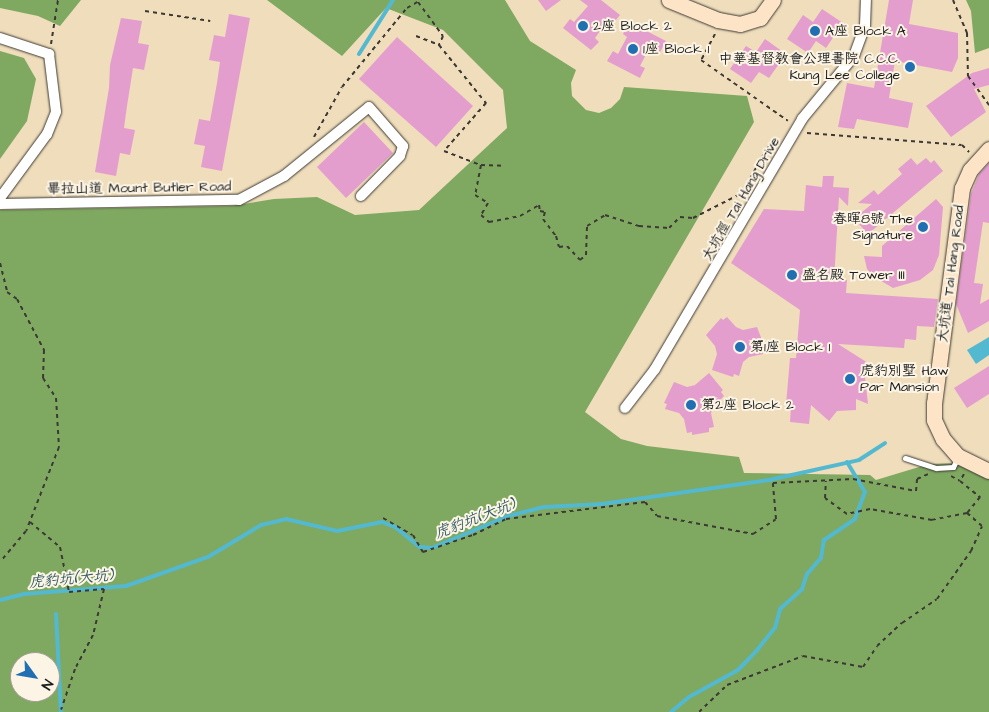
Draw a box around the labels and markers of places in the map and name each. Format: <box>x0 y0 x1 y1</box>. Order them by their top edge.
place label: 2座 Block 2 <box>593 18 672 34</box>
marker: 2座 Block 2 <box>577 20 589 32</box>
place label: A座 Block A <box>825 23 906 39</box>
marker: A座 Block A <box>809 25 821 37</box>
place label: 1座 Block 1 <box>643 41 709 57</box>
marker: 1座 Block 1 <box>627 43 639 55</box>
place label: 中華基督教會公理書院 C.C.C. Kung Lee College <box>719 51 900 84</box>
marker: 中華基督教會公理書院 C.C.C. Kung Lee College <box>904 61 916 73</box>
place label: 春暉8號 The Signature <box>833 211 913 243</box>
marker: 春暉8號 The Signature <box>917 221 929 233</box>
place label: 盛名殿 Tower III <box>802 267 905 283</box>
marker: 盛名殿 Tower III <box>786 269 798 281</box>
place label: 第1座 Block 1 <box>750 339 830 355</box>
marker: 第1座 Block 1 <box>734 341 746 353</box>
place label: 虎豹別墅 Haw Par Mansion <box>860 363 949 396</box>
marker: 虎豹別墅 Haw Par Mansion <box>844 373 856 385</box>
place label: 第2座 Block 2 <box>701 397 794 413</box>
marker: 第2座 Block 2 <box>685 399 697 411</box>

